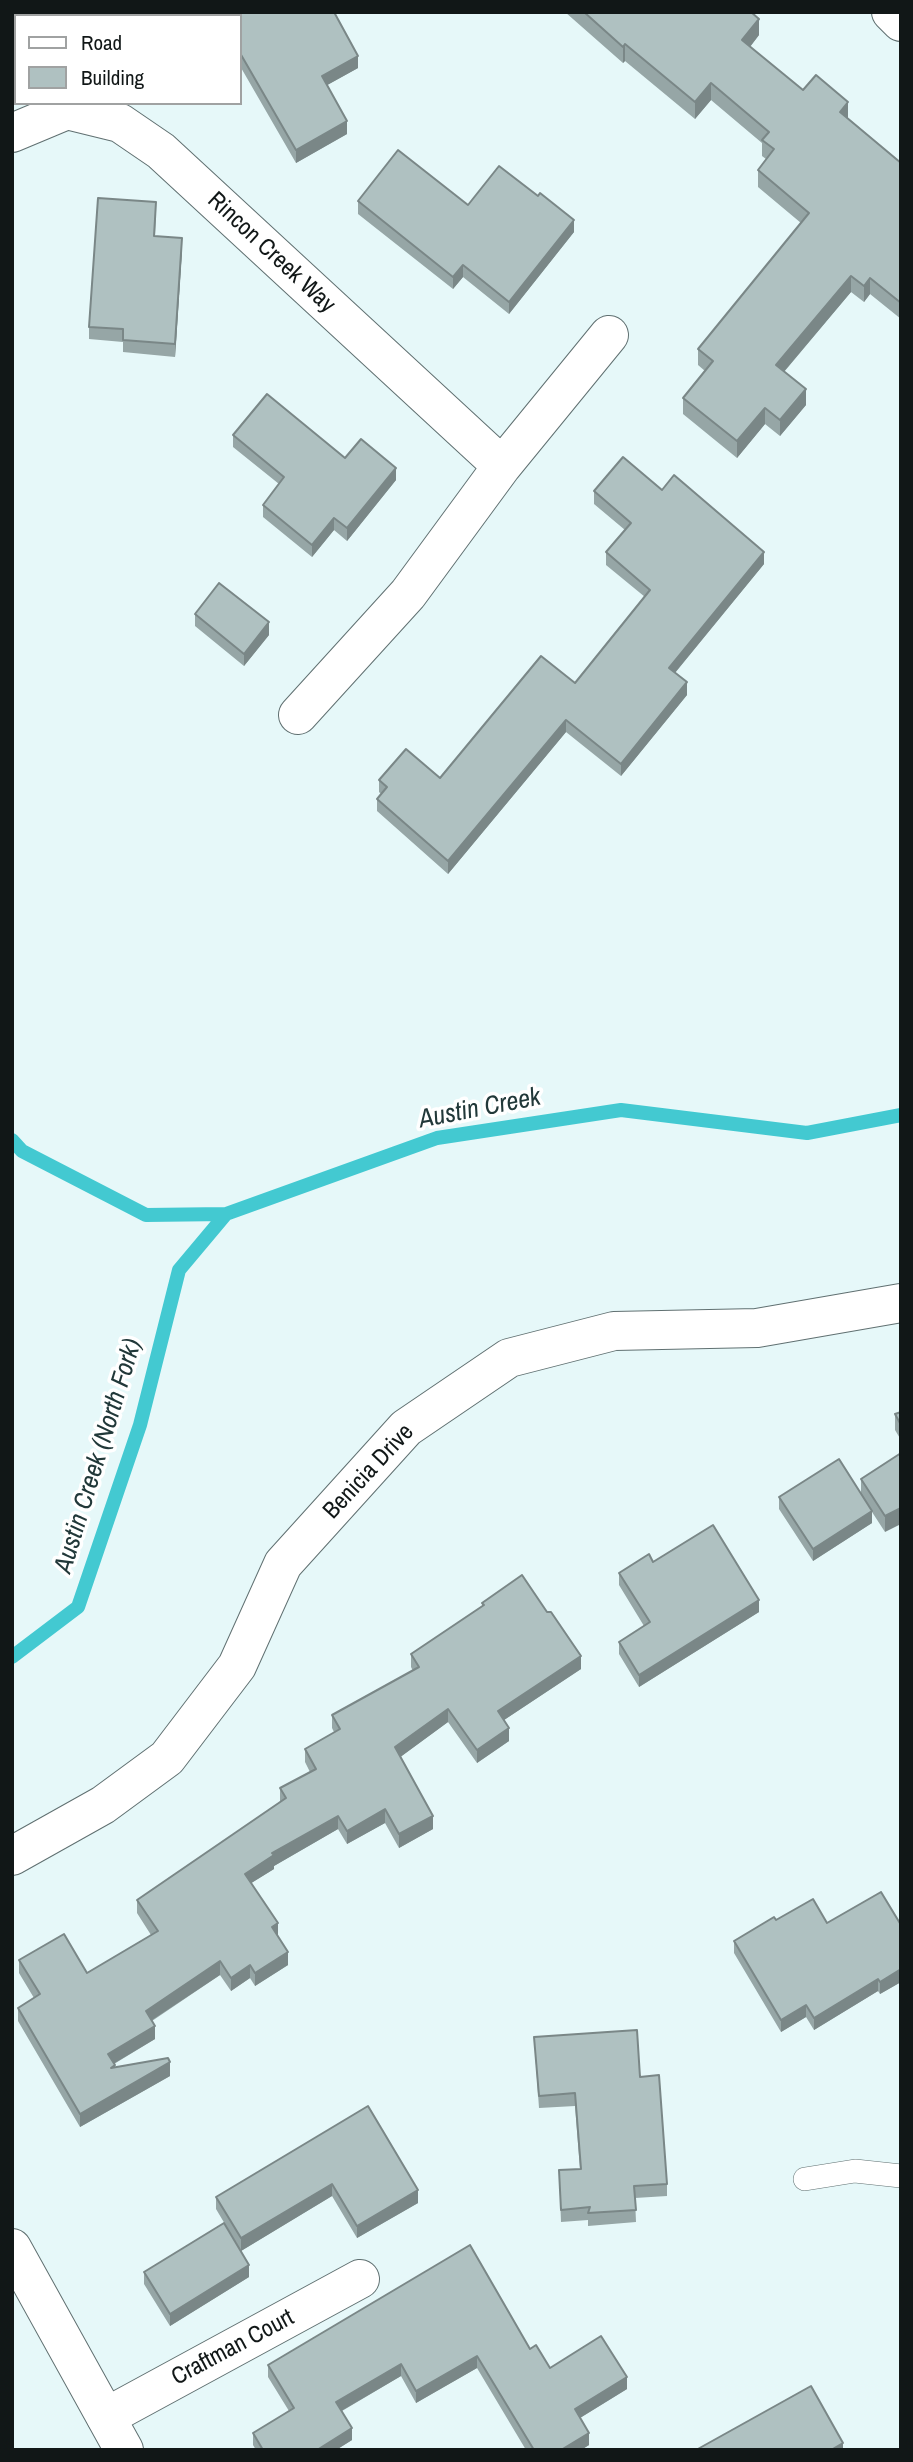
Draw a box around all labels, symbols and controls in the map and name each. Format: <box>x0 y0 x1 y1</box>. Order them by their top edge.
legend <box>14 14 242 105</box>
text: Road <box>81 28 122 57</box>
text: Building <box>81 63 144 92</box>
street label: Rincon Creek Way <box>201 186 341 320</box>
water label: Austin Creek <box>417 1082 543 1136</box>
water label: Austin Creek (North Fork) <box>49 1335 149 1577</box>
street label: Benicia Drive <box>318 1419 420 1525</box>
street label: Craftman Court <box>167 2304 299 2392</box>

